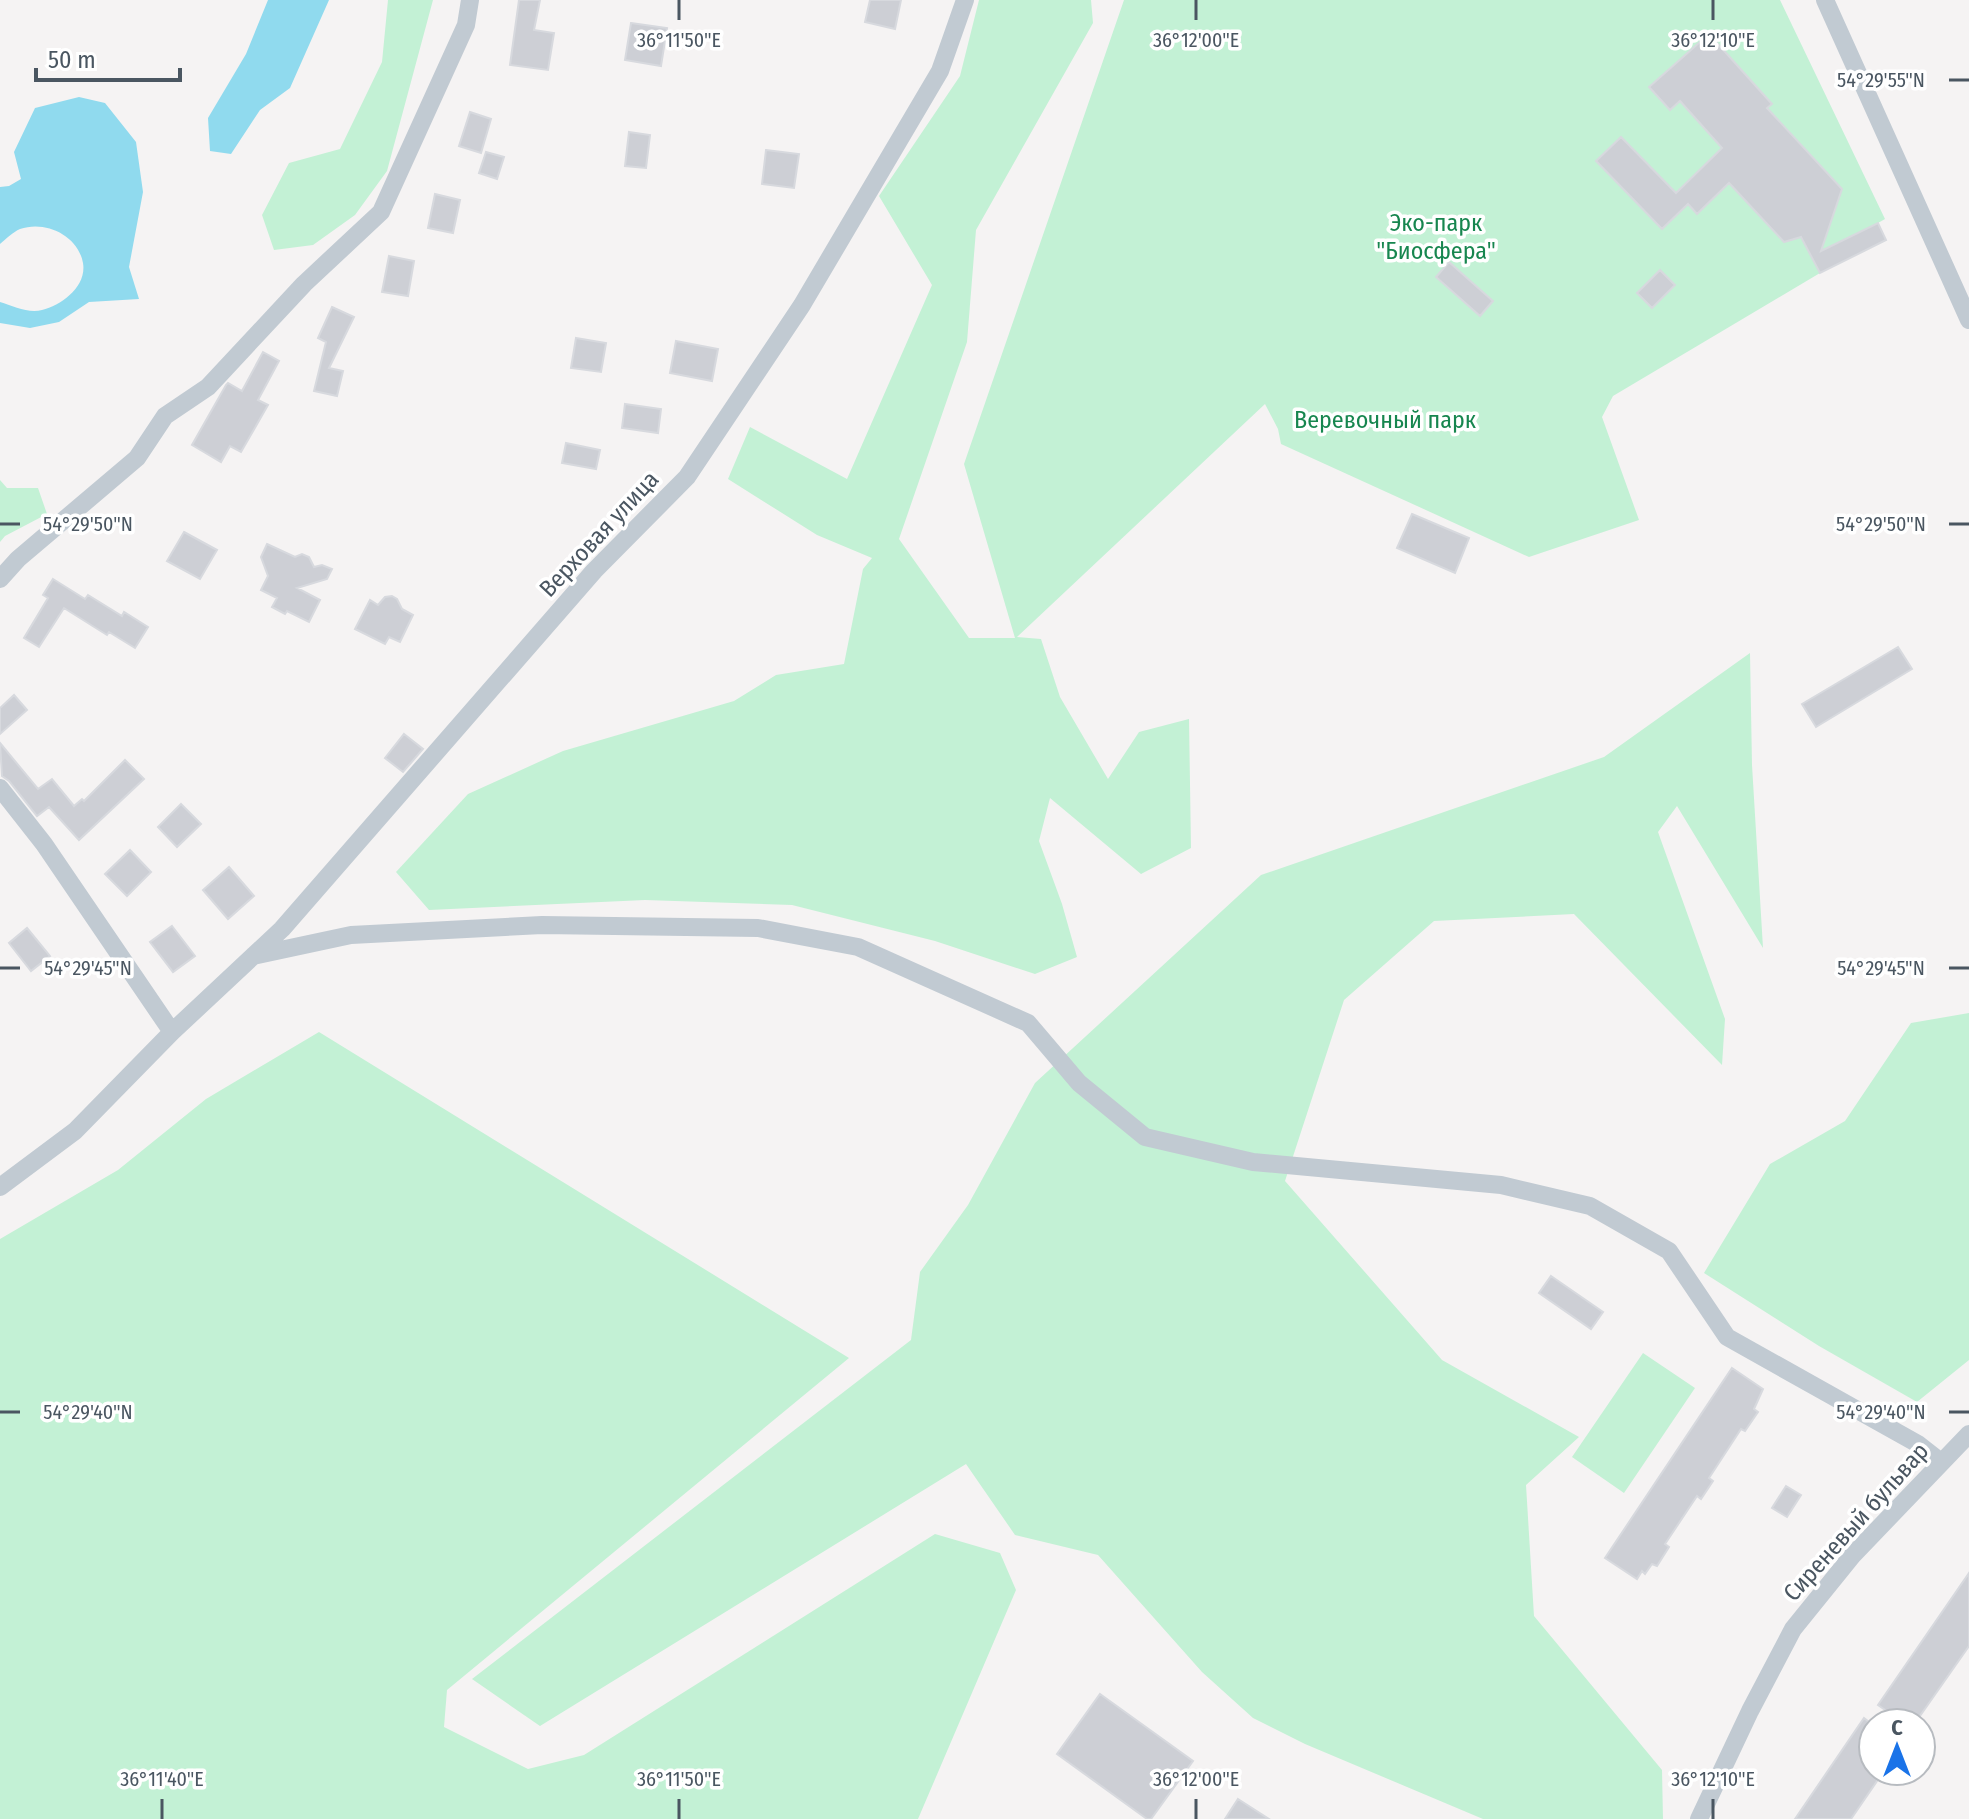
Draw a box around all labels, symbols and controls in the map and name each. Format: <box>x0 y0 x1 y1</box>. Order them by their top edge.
text: 36°11'50"E <box>637 28 721 52</box>
text: 36°12'00"E <box>1153 28 1239 52</box>
text: 36°12'10"E <box>1671 28 1755 52</box>
scale bar <box>36 32 180 82</box>
text: 50 m <box>48 46 96 74</box>
text: 54°29'55"N <box>1837 68 1925 92</box>
park label: Эко-парк "Биосфера" <box>1376 209 1496 265</box>
park label: Веревочный парк <box>1294 406 1477 434</box>
street label: Верховая улица <box>534 465 664 603</box>
text: 54°29'50"N <box>43 512 133 536</box>
text: 54°29'50"N <box>1836 512 1926 536</box>
text: 54°29'45"N <box>44 956 132 980</box>
text: 54°29'45"N <box>1837 956 1925 980</box>
text: 54°29'40"N <box>43 1400 133 1424</box>
text: 54°29'40"N <box>1836 1400 1926 1424</box>
street label: Сиреневый бульвар <box>1778 1437 1934 1607</box>
north arrow <box>1857 1707 1937 1787</box>
text: С <box>1891 1714 1903 1741</box>
text: 36°11'40"E <box>120 1767 204 1791</box>
text: 36°11'50"E <box>637 1767 721 1791</box>
text: 36°12'00"E <box>1153 1767 1239 1791</box>
text: 36°12'10"E <box>1671 1767 1755 1791</box>

